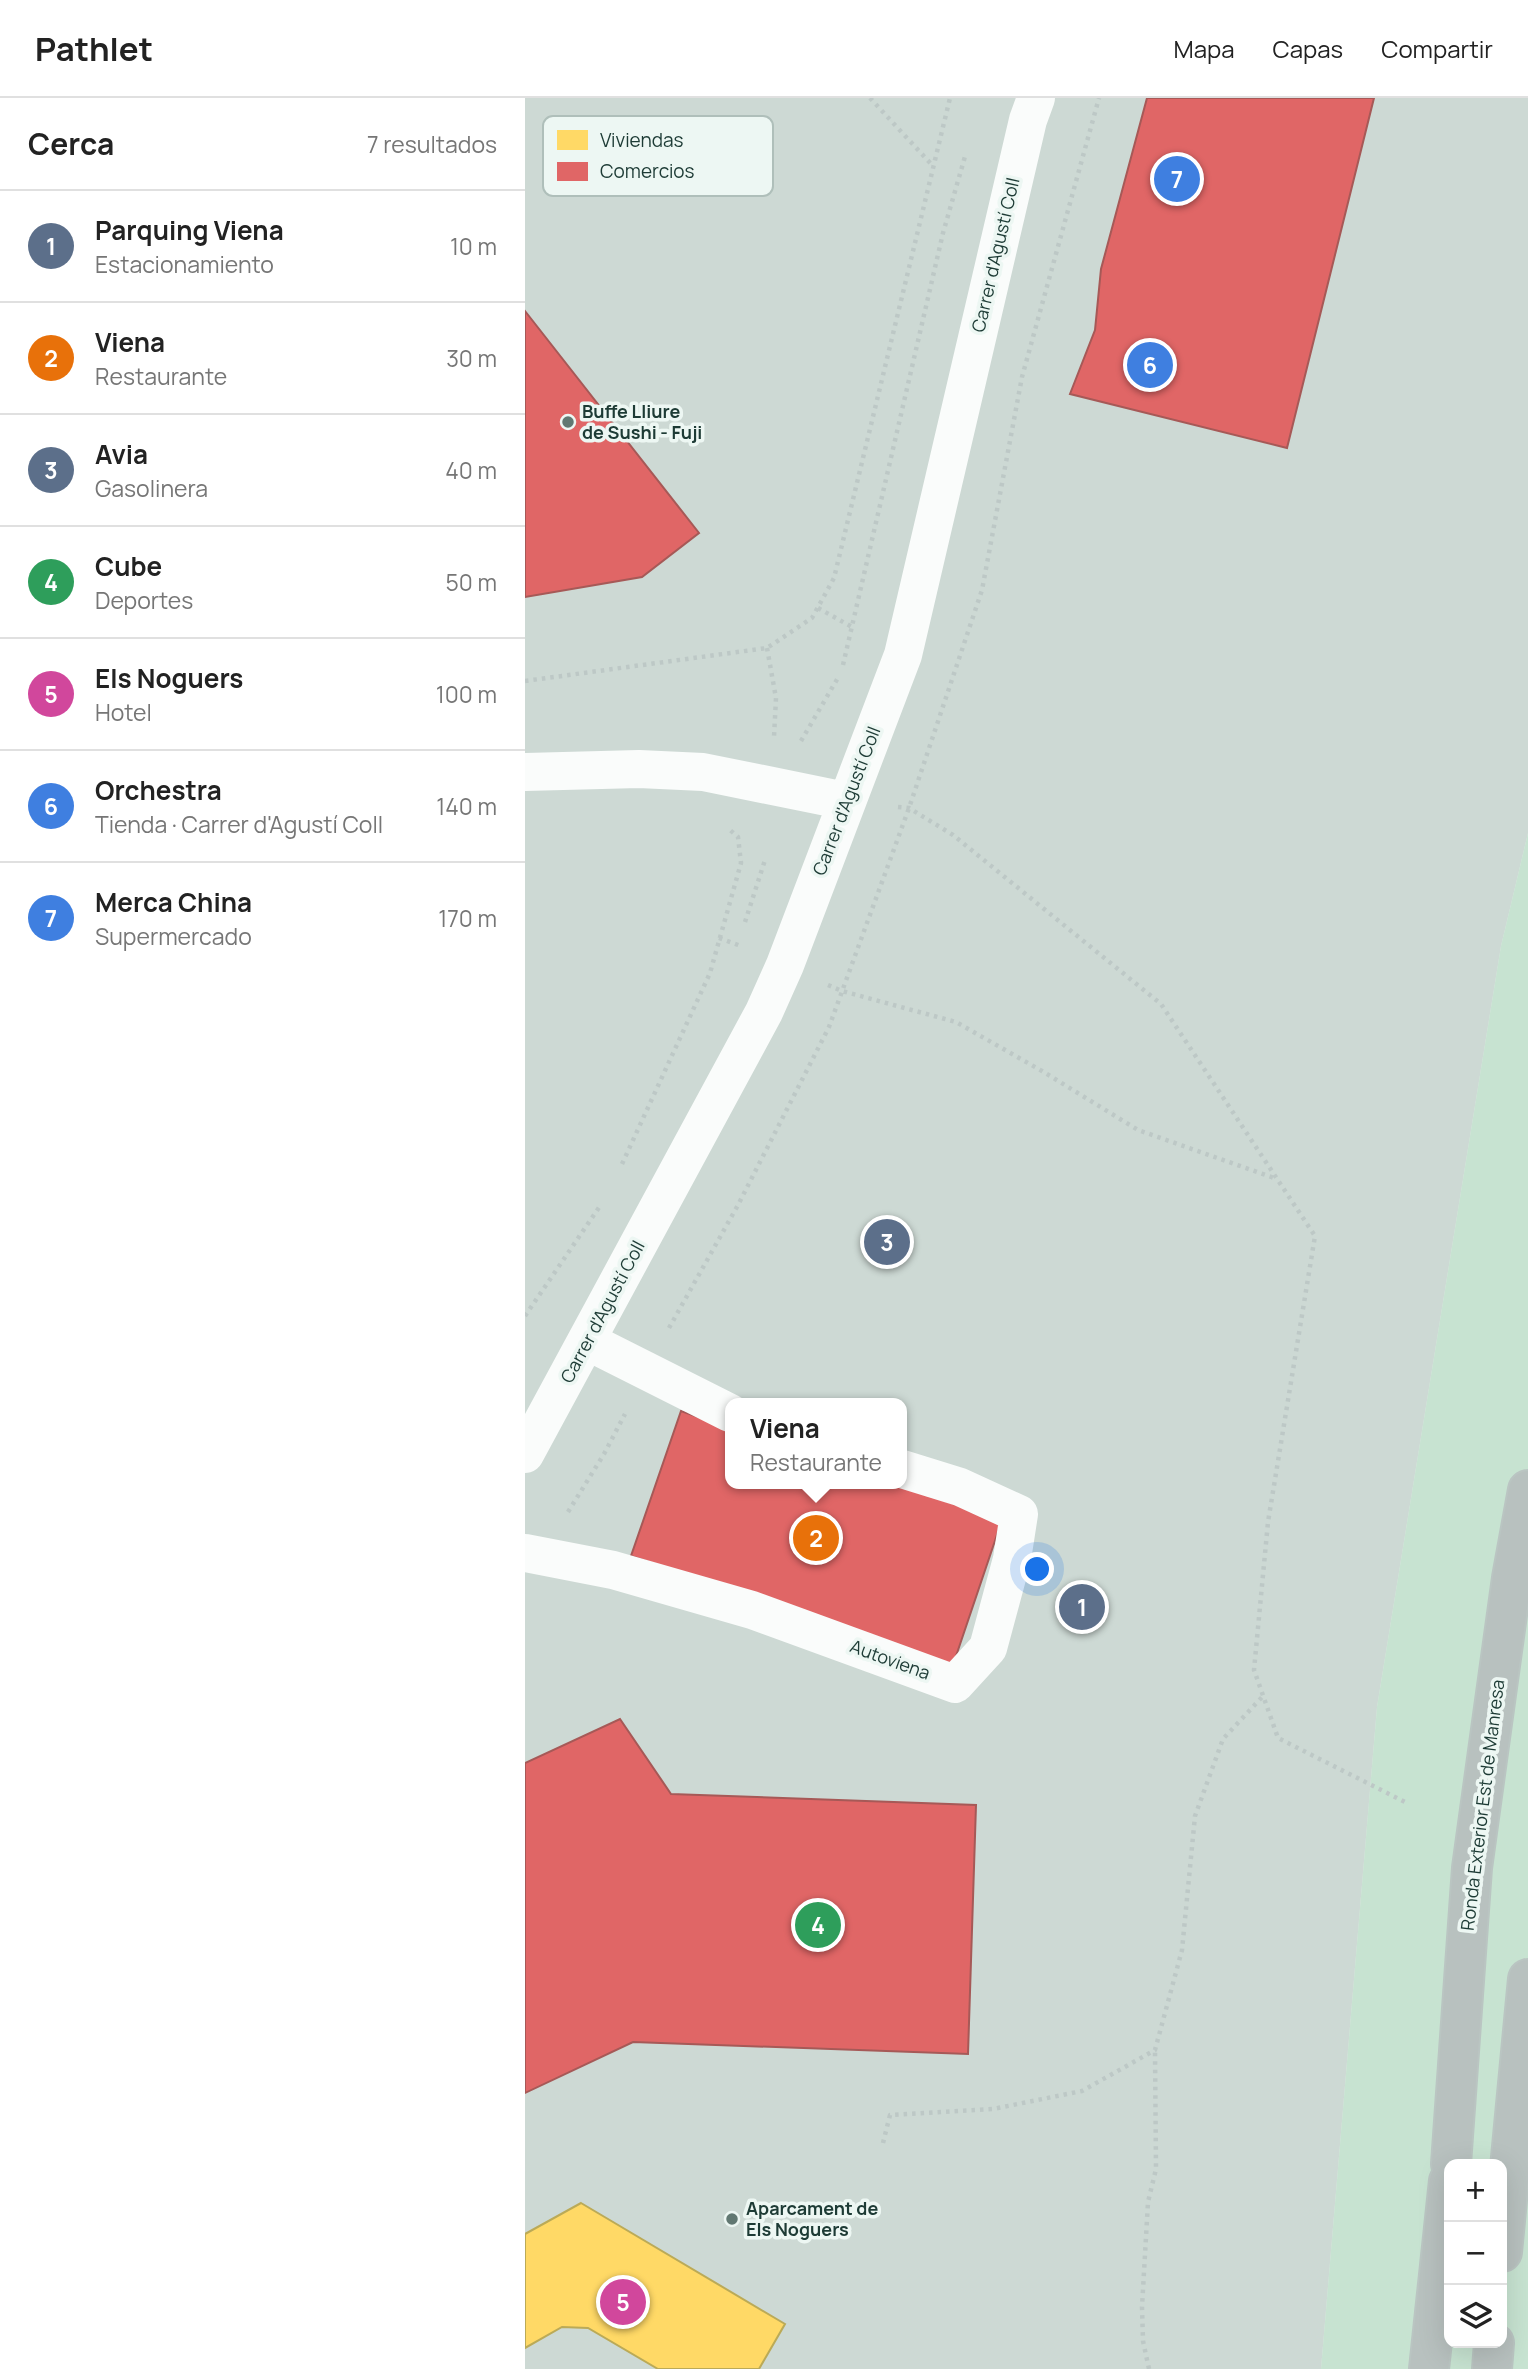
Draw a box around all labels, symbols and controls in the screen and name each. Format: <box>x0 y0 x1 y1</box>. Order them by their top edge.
text: Pathlet <box>35 26 153 71</box>
text: Mapa <box>1174 32 1235 65</box>
text: Capas <box>1273 32 1343 65</box>
text: Compartir <box>1381 32 1493 65</box>
legend <box>543 116 773 196</box>
text: Cerca <box>28 123 114 164</box>
text: Viviendas <box>600 127 683 153</box>
text: 7 resultados <box>367 128 497 160</box>
pin: 7 <box>1154 153 1200 205</box>
text: Comercios <box>600 158 694 184</box>
street label: Carrer d'Agustí Coll <box>966 175 1024 334</box>
text: Parquing Viena <box>95 212 284 248</box>
text: 1 <box>46 230 56 262</box>
text: 10 m <box>450 230 497 262</box>
text: Estacionamiento <box>95 248 274 280</box>
text: Viena <box>95 324 165 360</box>
pin: 6 <box>1127 339 1173 391</box>
text: 2 <box>44 342 58 374</box>
text: 30 m <box>446 342 497 374</box>
text: Restaurante <box>95 360 227 392</box>
place label: Buffe Lliure de Sushi - Fuji <box>582 399 702 444</box>
marker: Buffe Lliure de Sushi - Fuji <box>560 414 576 430</box>
text: Avia <box>95 436 148 472</box>
text: 3 <box>44 454 58 486</box>
text: 40 m <box>445 454 497 486</box>
text: Gasolinera <box>95 472 208 504</box>
text: Cube <box>95 548 162 584</box>
text: 4 <box>44 566 58 598</box>
text: 50 m <box>446 566 497 598</box>
text: Deportes <box>95 584 193 616</box>
text: Els Noguers <box>95 660 243 696</box>
text: 5 <box>44 678 58 710</box>
text: 100 m <box>436 678 497 710</box>
text: Hotel <box>95 696 152 728</box>
street label: Carrer d'Agustí Coll <box>807 723 886 879</box>
text: Orchestra <box>95 772 222 808</box>
text: 6 <box>44 790 58 822</box>
text: 140 m <box>436 790 497 822</box>
text: Tienda · Carrer d'Agustí Coll <box>95 808 383 840</box>
text: Merca China <box>95 884 252 920</box>
text: 7 <box>45 902 57 934</box>
text: 170 m <box>438 902 497 934</box>
text: Supermercado <box>95 920 252 952</box>
pin: 3 <box>864 1216 910 1268</box>
street label: Carrer d'Agustí Coll <box>554 1236 650 1387</box>
popup <box>725 1398 907 1489</box>
text: Viena <box>750 1410 820 1446</box>
text: Restaurante <box>750 1446 882 1478</box>
pin: 2 <box>793 1512 839 1564</box>
your location <box>1020 1552 1054 1586</box>
pin: 1 <box>1059 1581 1105 1633</box>
street label: Autoviena <box>847 1633 934 1685</box>
street label: Ronda Exterior Est de Manresa <box>1455 1678 1509 1932</box>
pin: 4 <box>795 1899 841 1951</box>
map controls <box>1444 2159 1507 2348</box>
button: + <box>1444 2159 1507 2222</box>
place label: Aparcament de Els Noguers <box>746 2196 878 2241</box>
marker: Aparcament de Els Noguers <box>724 2211 740 2227</box>
button: − <box>1444 2222 1507 2285</box>
pin: 5 <box>600 2276 646 2328</box>
button: layers <box>1444 2285 1507 2348</box>

